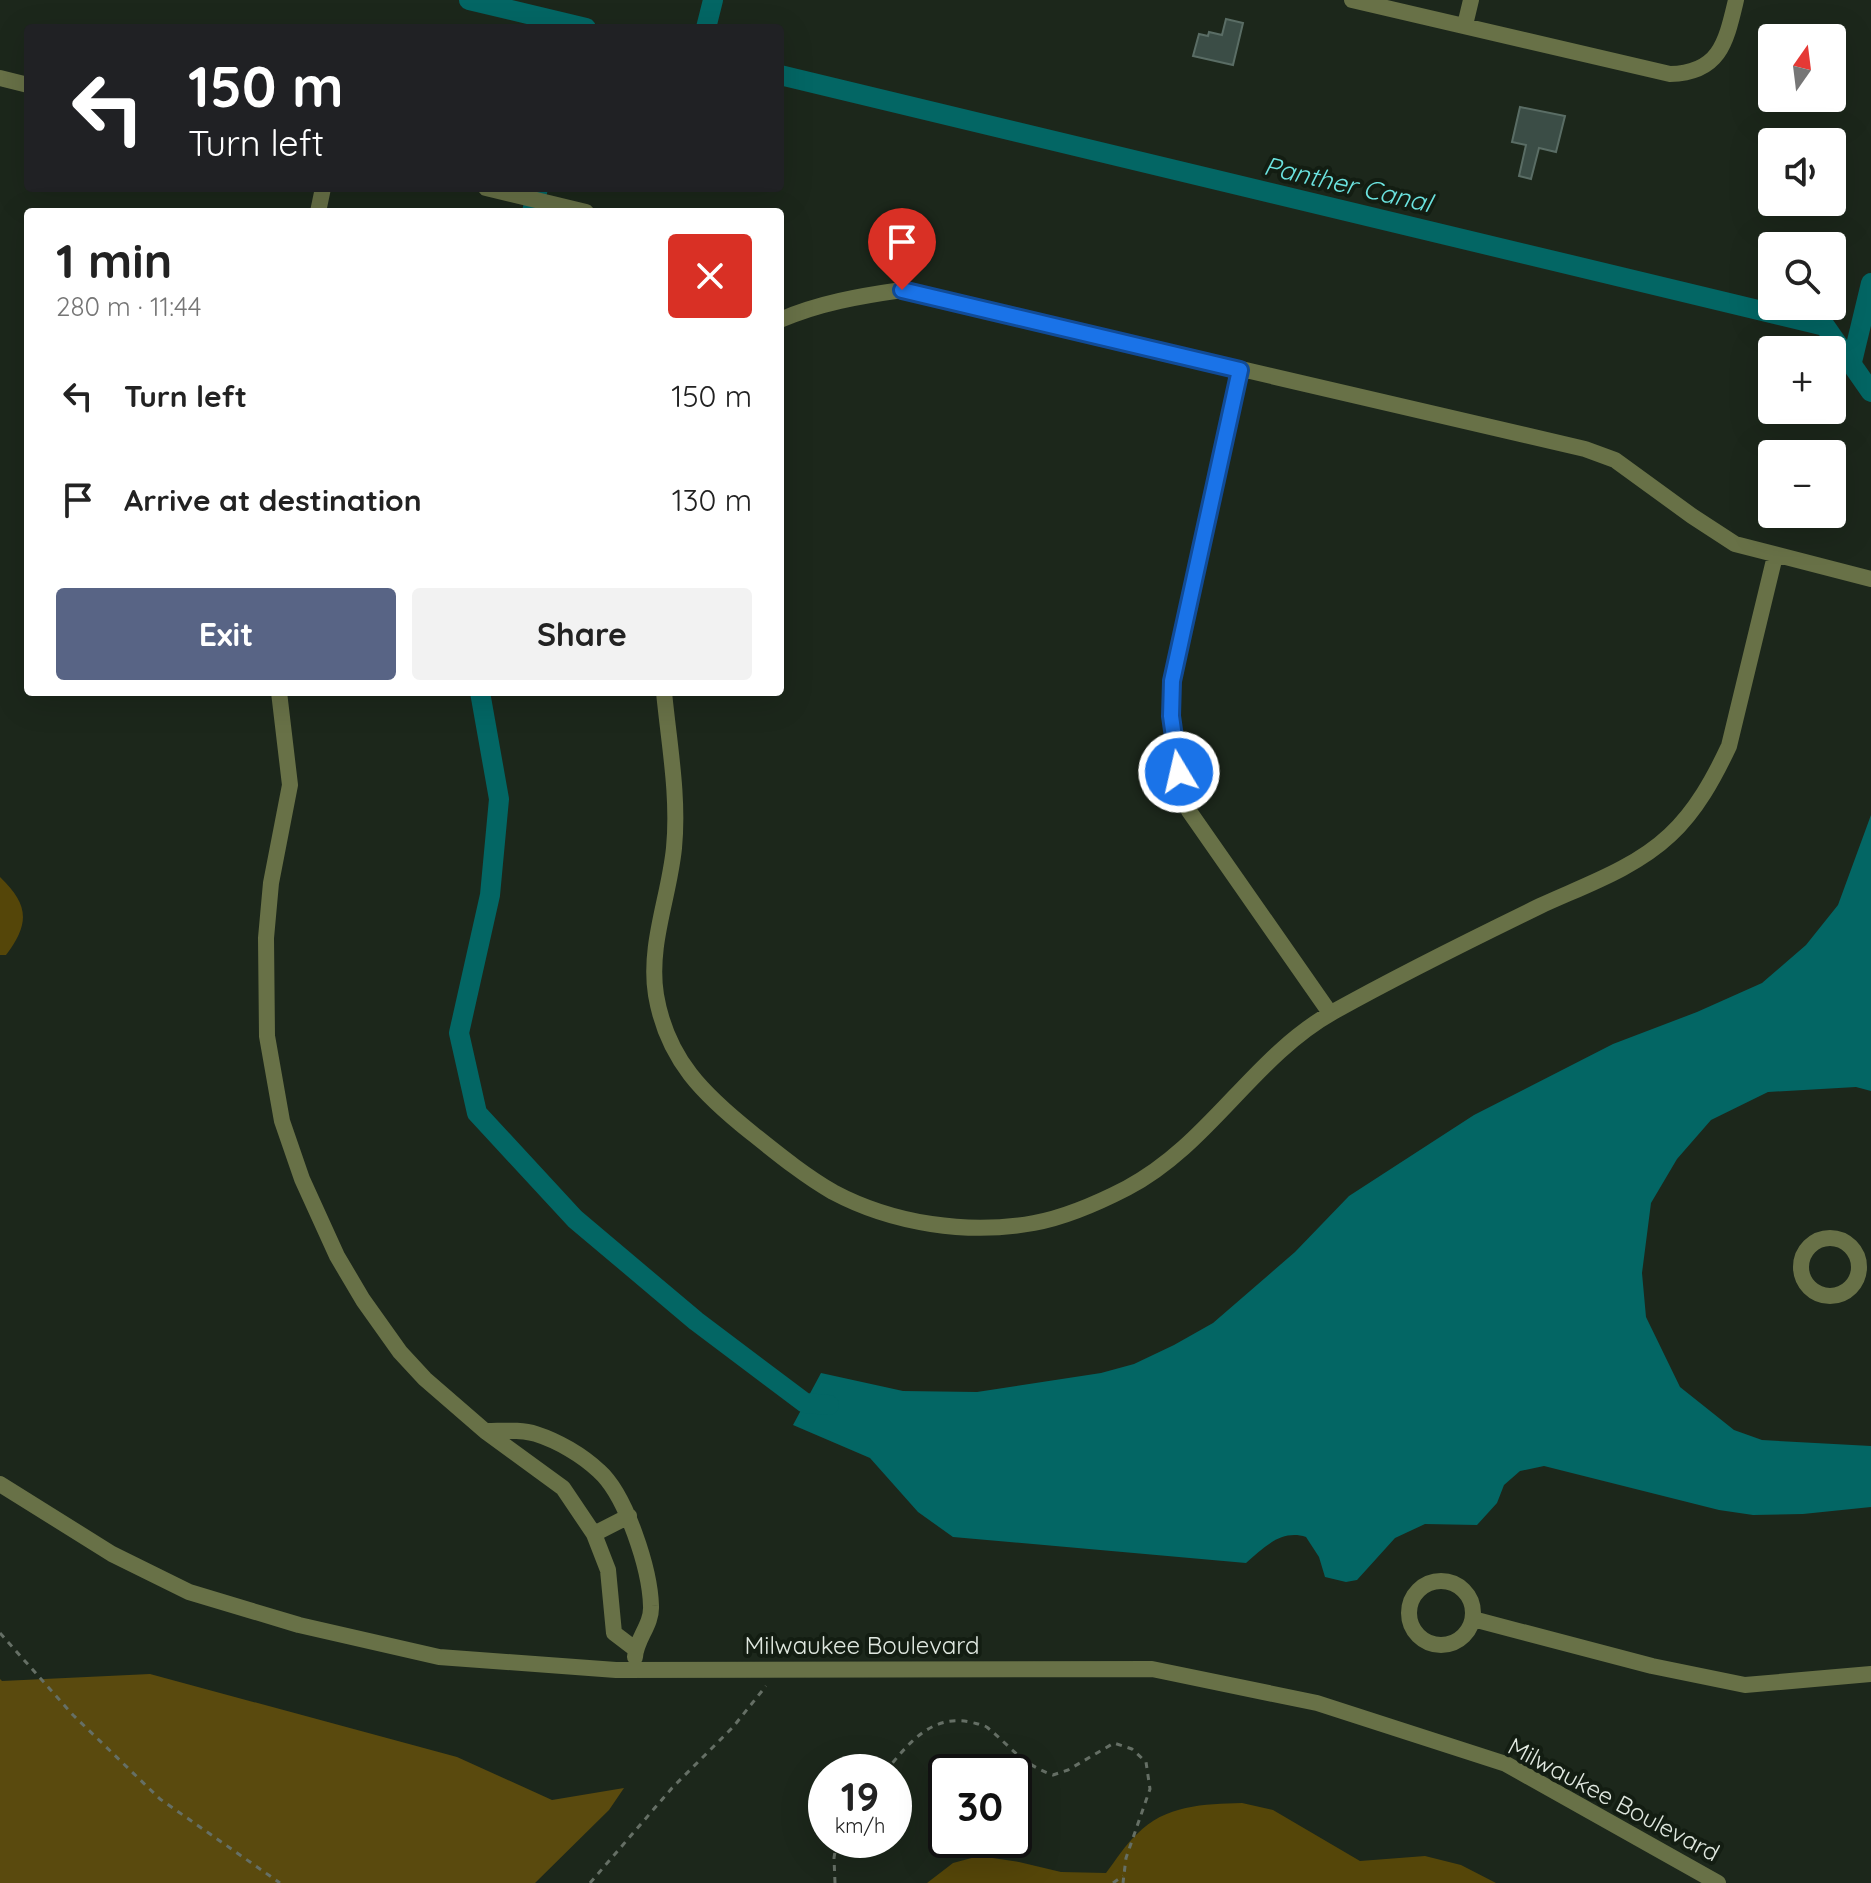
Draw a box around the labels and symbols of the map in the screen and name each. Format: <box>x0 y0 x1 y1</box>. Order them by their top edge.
north arrow <box>1758 24 1846 112</box>
water label: Panther Canal <box>1261 149 1438 220</box>
pin <box>868 208 936 290</box>
position arrow <box>1137 730 1221 814</box>
street label: Milwaukee Boulevard <box>744 1630 980 1660</box>
street label: Milwaukee Boulevard <box>1503 1731 1725 1867</box>
speed limit sign: 30 <box>928 1754 1032 1858</box>

